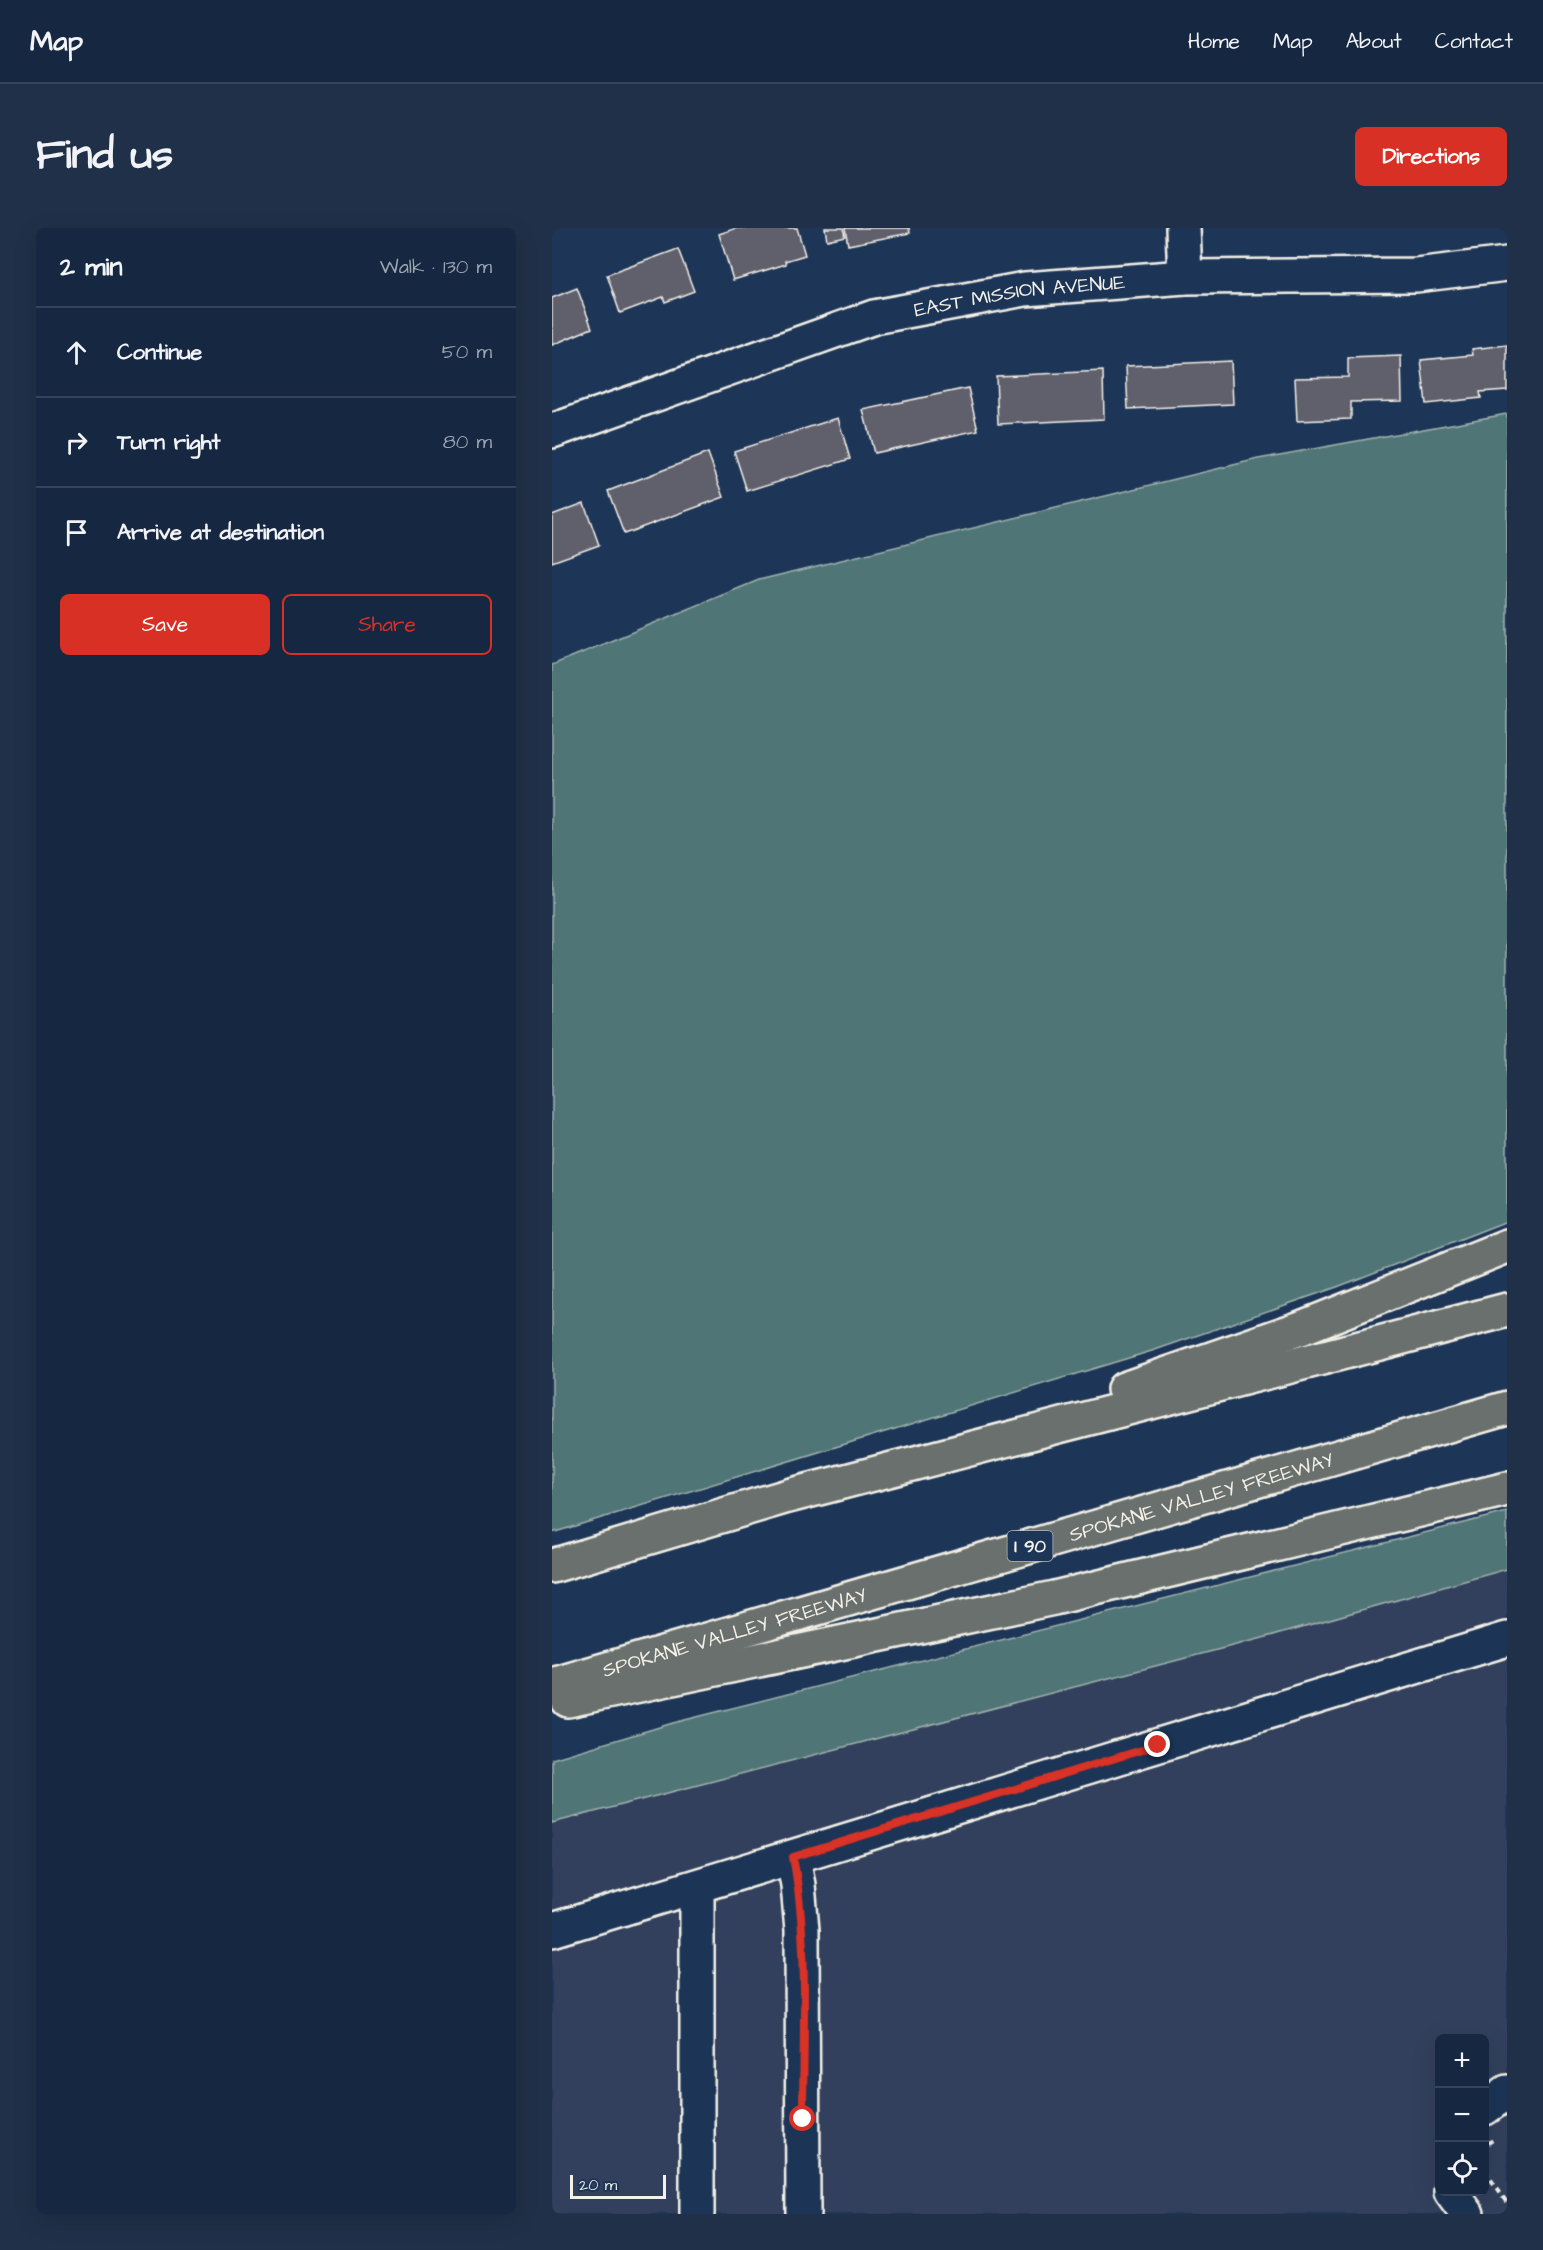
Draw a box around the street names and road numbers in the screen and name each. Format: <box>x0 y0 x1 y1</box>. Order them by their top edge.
street label: EAST MISSION AVENUE <box>912 269 1126 324</box>
street label: SPOKANE VALLEY FREEWAY <box>1066 1446 1337 1549</box>
road number: I 90 <box>1008 1531 1052 1561</box>
street label: SPOKANE VALLEY FREEWAY <box>599 1581 871 1685</box>

